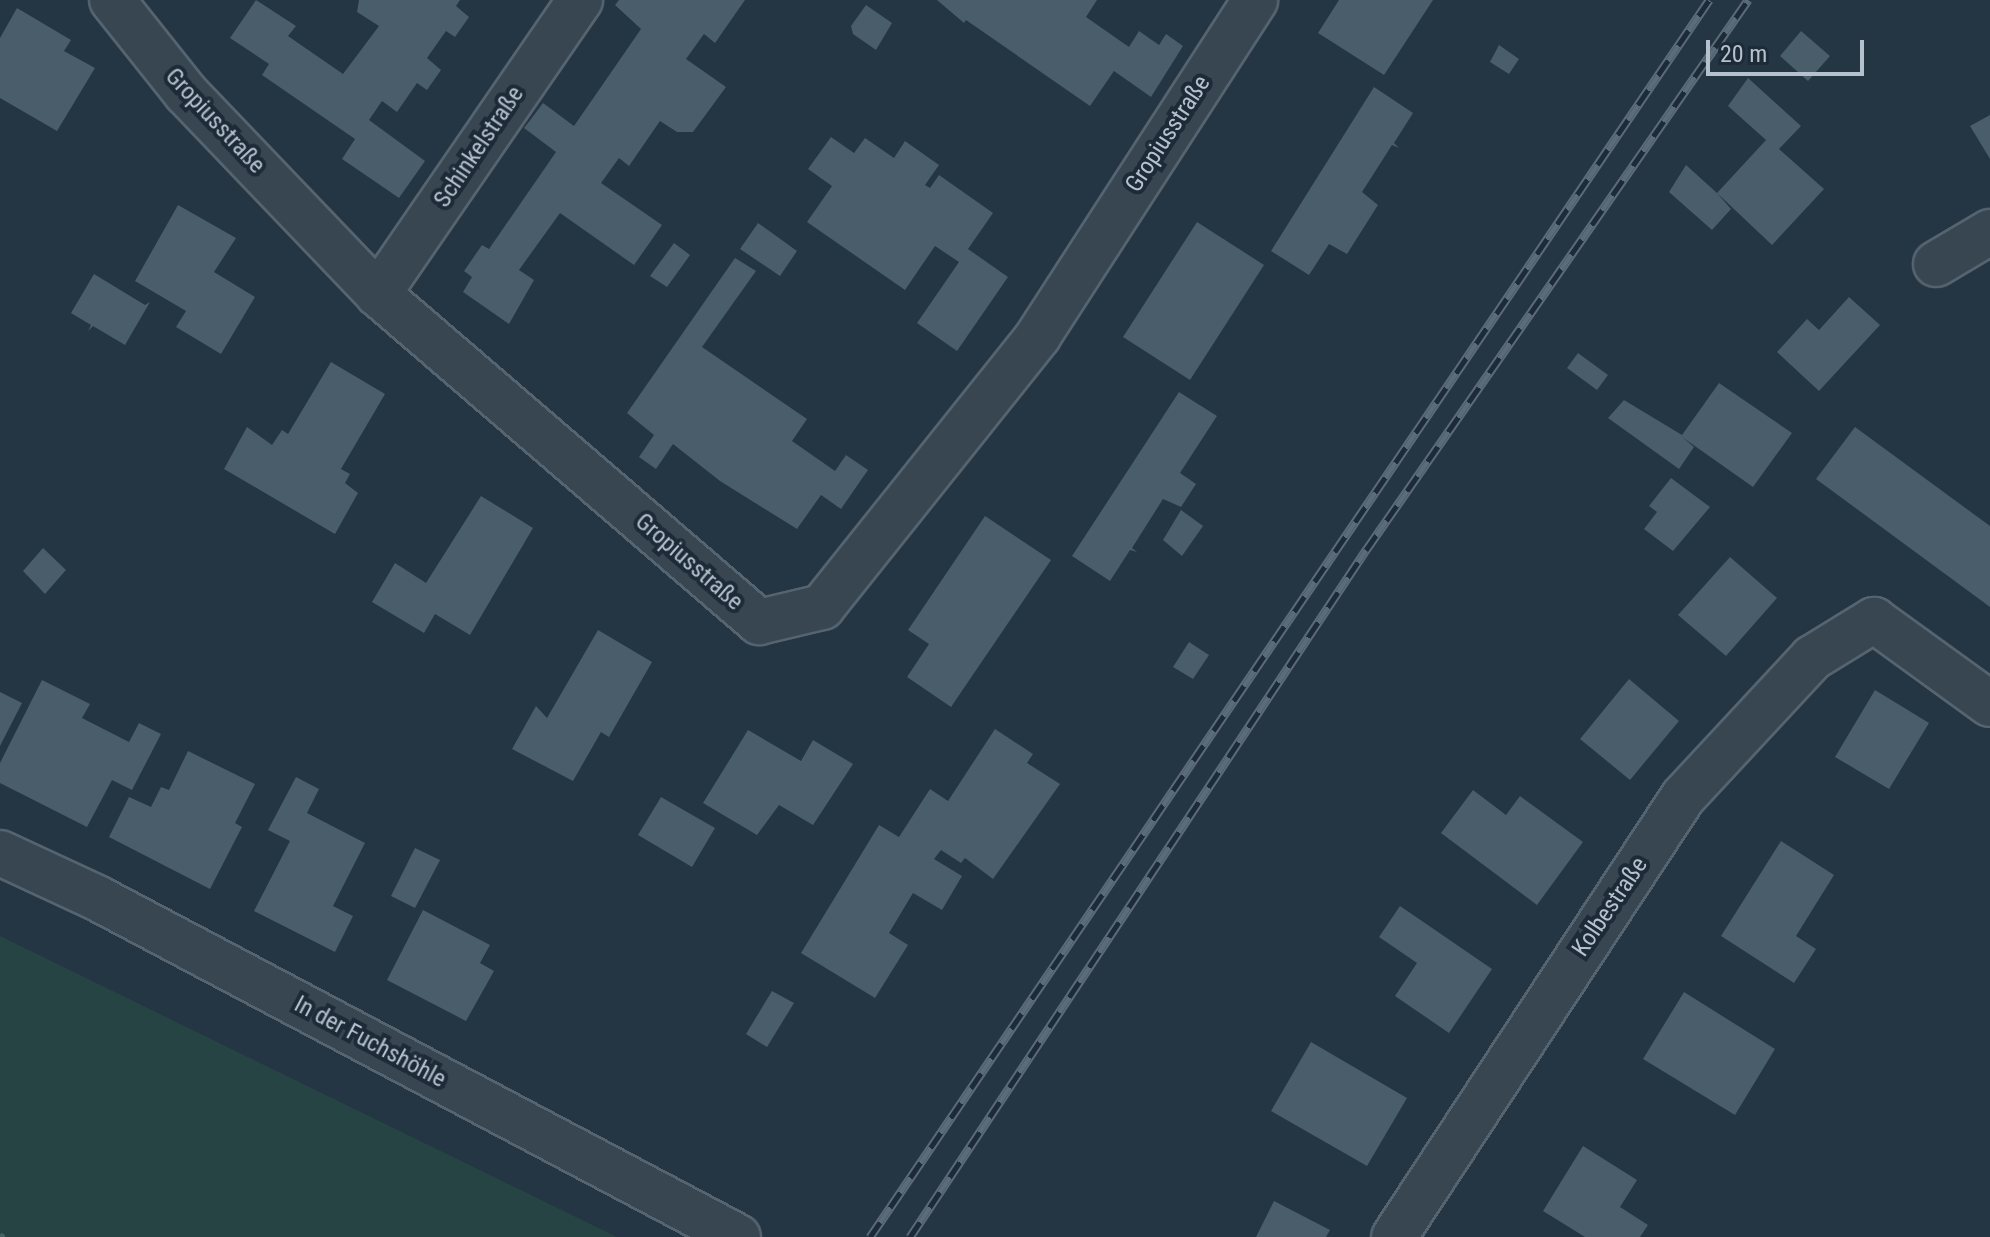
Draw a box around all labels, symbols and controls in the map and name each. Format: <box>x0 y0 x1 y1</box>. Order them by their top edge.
scale bar <box>1710 24 1868 74</box>
text: 20 m <box>1720 40 1767 68</box>
street label: Gropiusstraße <box>159 62 271 180</box>
street label: Gropiusstraße <box>1120 70 1216 198</box>
street label: Schinkelstraße <box>428 81 530 213</box>
street label: Gropiusstraße <box>629 507 749 617</box>
street label: Kolbestraße <box>1566 852 1654 962</box>
street label: In der Fuchshöhle <box>289 990 451 1094</box>

